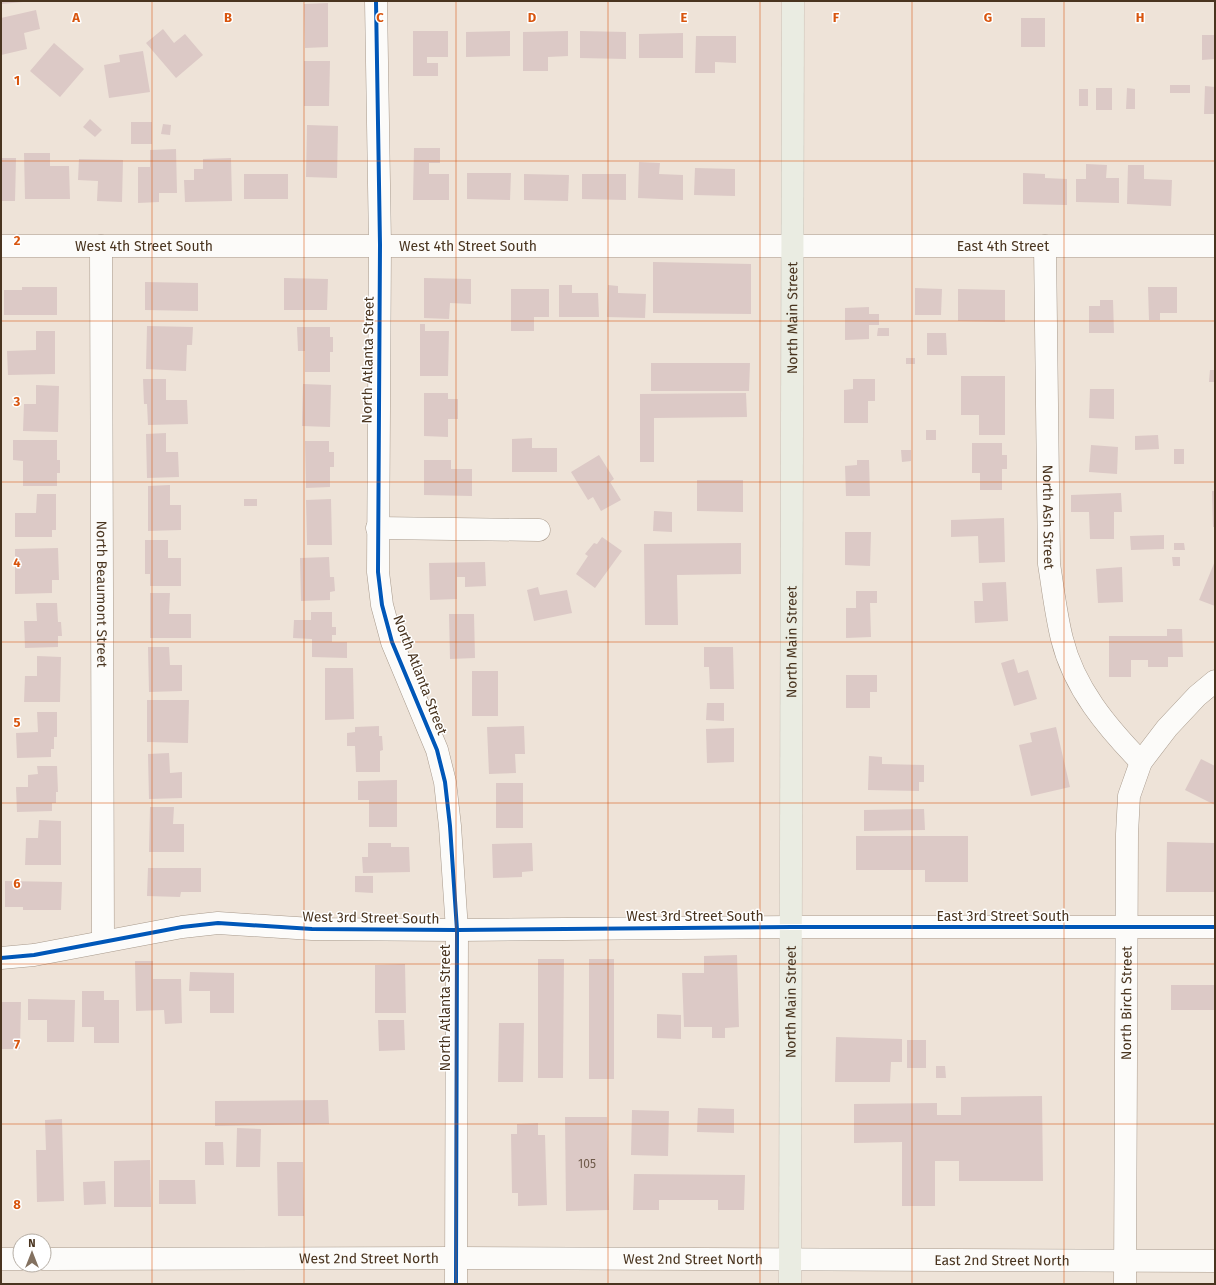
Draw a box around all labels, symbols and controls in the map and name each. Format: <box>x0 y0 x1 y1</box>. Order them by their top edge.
text: A <box>71 10 80 25</box>
text: B <box>224 10 232 25</box>
text: C <box>376 10 384 25</box>
text: D <box>528 10 537 25</box>
text: E <box>681 10 688 25</box>
text: F <box>833 10 840 25</box>
text: G <box>984 10 992 25</box>
text: H <box>1136 10 1144 25</box>
text: 1 <box>14 73 20 88</box>
text: 2 <box>14 233 21 248</box>
street label: West 4th Street South <box>75 238 213 255</box>
street label: West 4th Street South <box>399 238 537 255</box>
street label: East 4th Street <box>957 238 1050 255</box>
street label: North Main Street <box>784 261 801 374</box>
street label: North Atlanta Street <box>358 295 378 424</box>
text: 3 <box>13 394 21 409</box>
street label: North Ash Street <box>1039 465 1058 571</box>
street label: North Beaumont Street <box>93 520 111 669</box>
text: 4 <box>13 555 21 570</box>
street label: North Main Street <box>783 585 800 698</box>
street label: North Atlanta Street <box>389 613 451 738</box>
text: 5 <box>14 715 21 730</box>
text: 6 <box>13 876 21 891</box>
street label: West 3rd Street South <box>302 908 440 928</box>
street label: West 3rd Street South <box>626 908 764 925</box>
street label: East 3rd Street South <box>936 908 1070 925</box>
street label: North Atlanta Street <box>437 943 454 1072</box>
street label: North Main Street <box>782 945 799 1058</box>
street label: North Birch Street <box>1117 945 1135 1060</box>
text: 7 <box>14 1037 20 1052</box>
house number: 105 <box>578 1157 596 1171</box>
text: 8 <box>13 1197 21 1212</box>
north arrow <box>12 1233 52 1273</box>
text: N <box>28 1237 36 1250</box>
street label: West 2nd Street North <box>299 1250 439 1267</box>
street label: West 2nd Street North <box>623 1250 763 1268</box>
street label: East 2nd Street North <box>934 1251 1070 1269</box>

